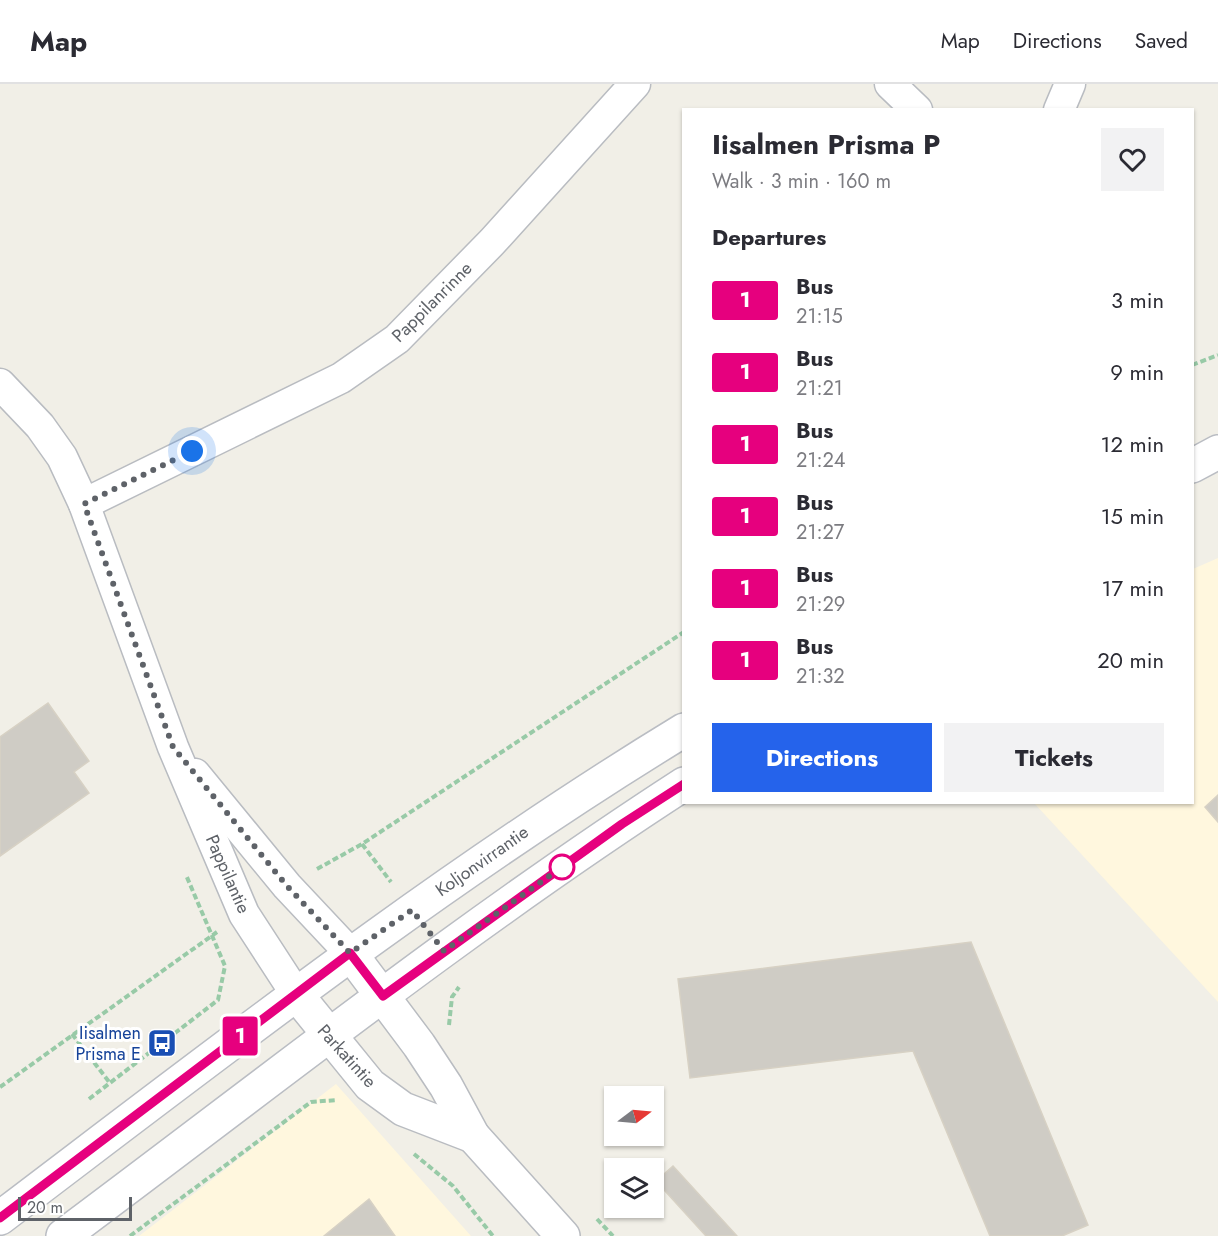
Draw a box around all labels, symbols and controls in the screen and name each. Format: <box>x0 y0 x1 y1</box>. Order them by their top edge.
text: Map <box>30 21 87 62</box>
text: Map <box>941 26 980 56</box>
text: Directions <box>1013 26 1102 56</box>
text: Saved <box>1135 26 1188 56</box>
text: Iisalmen Prisma P <box>712 124 940 165</box>
button: heart <box>1101 128 1164 191</box>
text: Walk · 3 min · 160 m <box>712 167 891 196</box>
text: Departures <box>712 221 826 253</box>
street label: Pappilanrinne <box>386 256 478 348</box>
text: Bus <box>796 270 833 302</box>
text: 3 min <box>1111 284 1164 316</box>
text: 1 <box>740 285 750 315</box>
text: 21:15 <box>796 302 843 331</box>
text: Bus <box>796 342 833 374</box>
text: 9 min <box>1110 356 1164 388</box>
text: 1 <box>740 357 750 387</box>
text: 21:21 <box>796 374 843 403</box>
text: Bus <box>796 414 833 446</box>
text: 12 min <box>1101 428 1164 460</box>
text: 1 <box>740 429 750 459</box>
your location <box>177 436 207 466</box>
text: 21:24 <box>796 446 845 475</box>
text: Bus <box>796 486 833 518</box>
text: 15 min <box>1101 500 1164 532</box>
text: 1 <box>740 501 750 531</box>
text: 21:27 <box>796 518 844 547</box>
text: Bus <box>796 558 833 590</box>
text: 17 min <box>1102 572 1164 604</box>
text: 1 <box>740 573 750 603</box>
text: 21:29 <box>796 590 845 619</box>
text: Bus <box>796 630 833 662</box>
text: 20 min <box>1097 644 1164 676</box>
text: 1 <box>740 645 750 675</box>
text: 21:32 <box>796 662 845 691</box>
button: Directions <box>712 723 932 792</box>
button: Tickets <box>944 723 1164 792</box>
street label: Koljonvirrantie <box>430 819 534 903</box>
street label: Pappilantie <box>199 830 257 918</box>
unlabelled marker <box>549 854 575 880</box>
line badge: 1 <box>220 1016 260 1056</box>
street label: Parkatintie <box>311 1019 383 1093</box>
place label: Iisalmen Prisma E <box>75 1020 141 1067</box>
text: 1 <box>235 1021 245 1051</box>
bus stop icon: Iisalmen Prisma E <box>146 1027 178 1059</box>
north arrow <box>604 1086 664 1146</box>
map controls <box>604 1086 664 1218</box>
button: layers <box>604 1158 664 1218</box>
scale bar <box>18 1194 132 1222</box>
text: 20 m <box>27 1196 63 1219</box>

